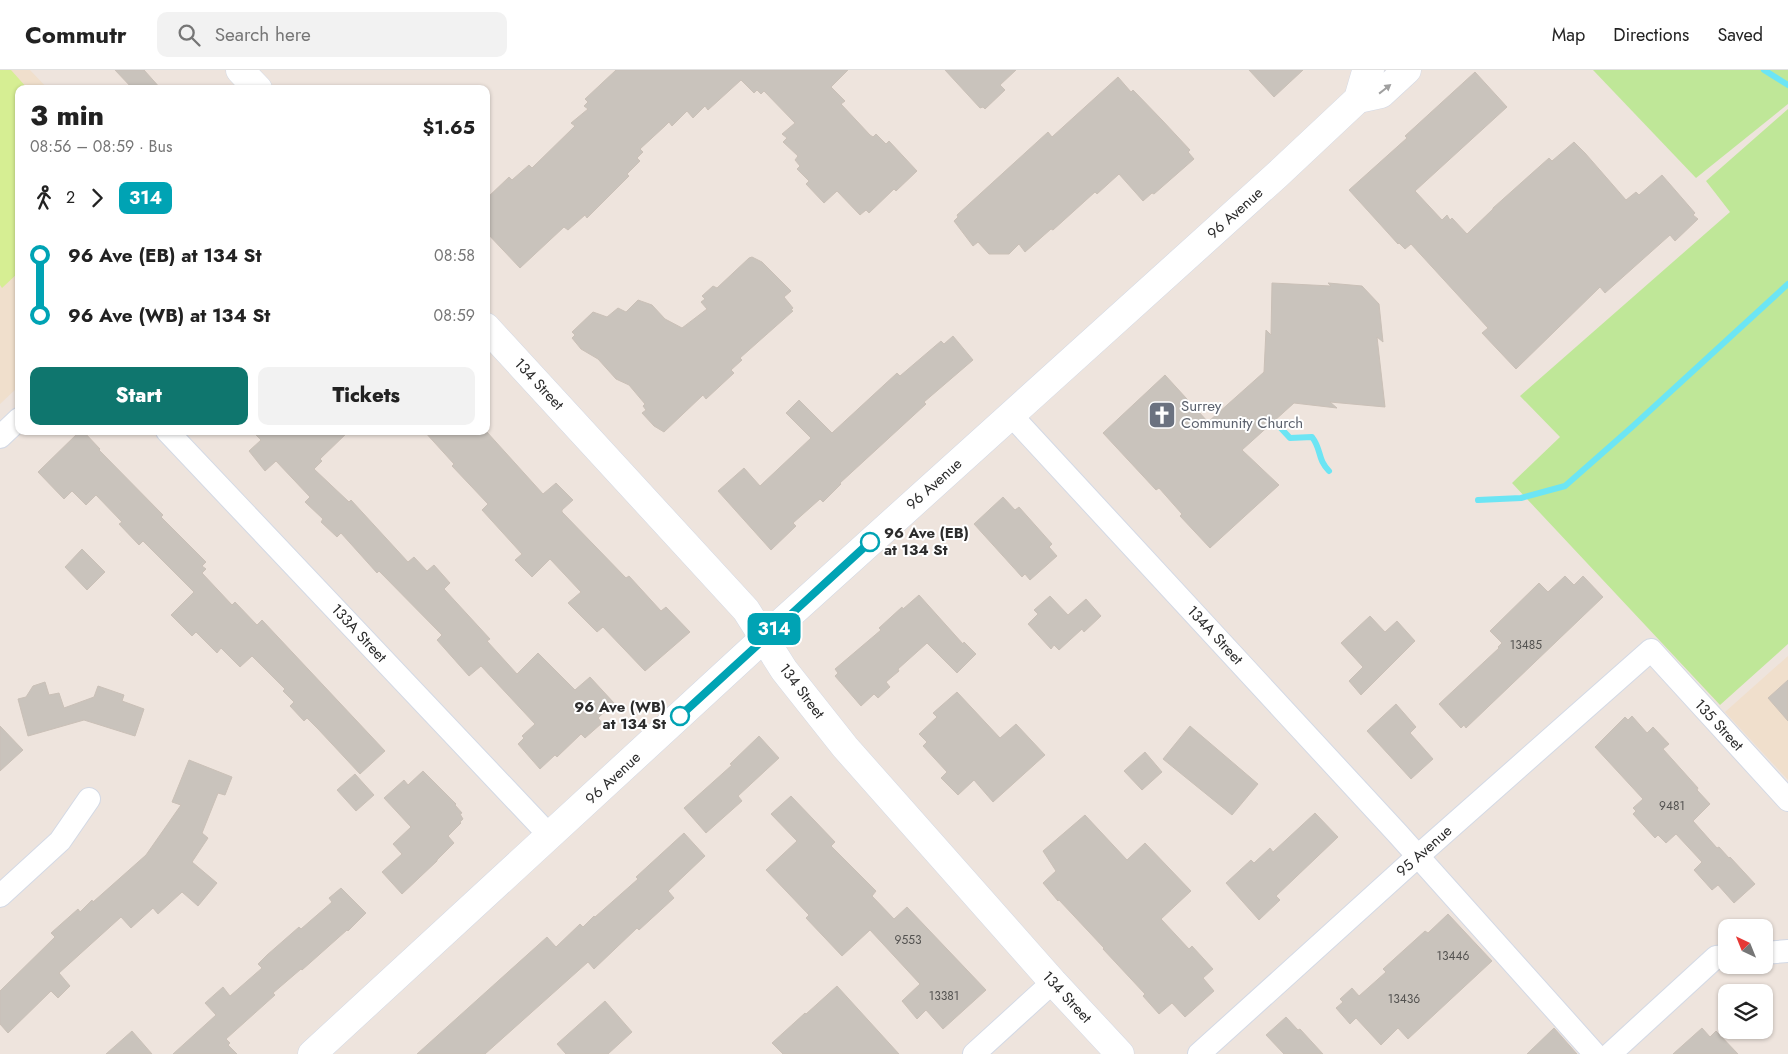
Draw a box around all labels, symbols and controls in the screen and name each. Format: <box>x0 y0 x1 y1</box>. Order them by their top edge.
search box <box>157 12 507 57</box>
text: Commutr <box>25 17 127 52</box>
icon: search <box>175 21 203 49</box>
text: Search here <box>215 21 311 48</box>
text: Map <box>1552 22 1585 48</box>
text: Directions <box>1613 22 1689 48</box>
text: Saved <box>1717 22 1763 48</box>
one-way arrow <box>1378 84 1391 95</box>
text: 3 min <box>30 95 104 136</box>
text: $1.65 <box>422 114 475 141</box>
text: 08:56 – 08:59 · Bus <box>30 135 172 158</box>
street label: 96 Avenue <box>1202 182 1268 244</box>
icon: walk <box>30 184 58 212</box>
icon: forward <box>83 184 111 212</box>
text: 314 <box>129 185 162 211</box>
text: 2 <box>66 186 75 209</box>
text: 96 Ave (EB) at 134 St <box>68 242 262 269</box>
text: 08:58 <box>434 244 475 267</box>
text: 96 Ave (WB) at 134 St <box>68 302 270 329</box>
text: 08:59 <box>434 304 475 327</box>
street label: 134 Street <box>509 353 569 415</box>
button: Start <box>30 367 248 425</box>
button: Tickets <box>258 367 475 425</box>
place label: Surrey Community Church <box>1181 395 1303 434</box>
church icon: Surrey Community Church <box>1147 400 1177 430</box>
street label: 96 Avenue <box>901 453 967 515</box>
place label: 96 Ave (EB) at 134 St <box>884 522 969 561</box>
marker: 96 Ave (EB) at 134 St <box>860 532 880 552</box>
street label: 133A Street <box>326 599 392 668</box>
street label: 134A Street <box>1182 600 1249 670</box>
line badge: 314 <box>745 613 803 645</box>
text: 314 <box>758 616 790 642</box>
house number: 13485 <box>1510 636 1542 654</box>
street label: 134 Street <box>774 659 830 723</box>
street label: 135 Street <box>1689 694 1749 756</box>
place label: 96 Ave (WB) at 134 St <box>574 696 666 735</box>
marker: 96 Ave (WB) at 134 St <box>670 706 690 726</box>
street label: 96 Avenue <box>580 746 646 809</box>
house number: 9481 <box>1659 797 1685 815</box>
street label: 95 Avenue <box>1391 820 1457 882</box>
north arrow <box>1718 919 1772 974</box>
map controls <box>1718 919 1773 1039</box>
house number: 9553 <box>894 931 922 949</box>
house number: 13446 <box>1437 947 1470 965</box>
street label: 134 Street <box>1037 966 1097 1028</box>
button: layers <box>1718 984 1773 1039</box>
house number: 13381 <box>929 987 959 1005</box>
house number: 13436 <box>1388 990 1420 1008</box>

